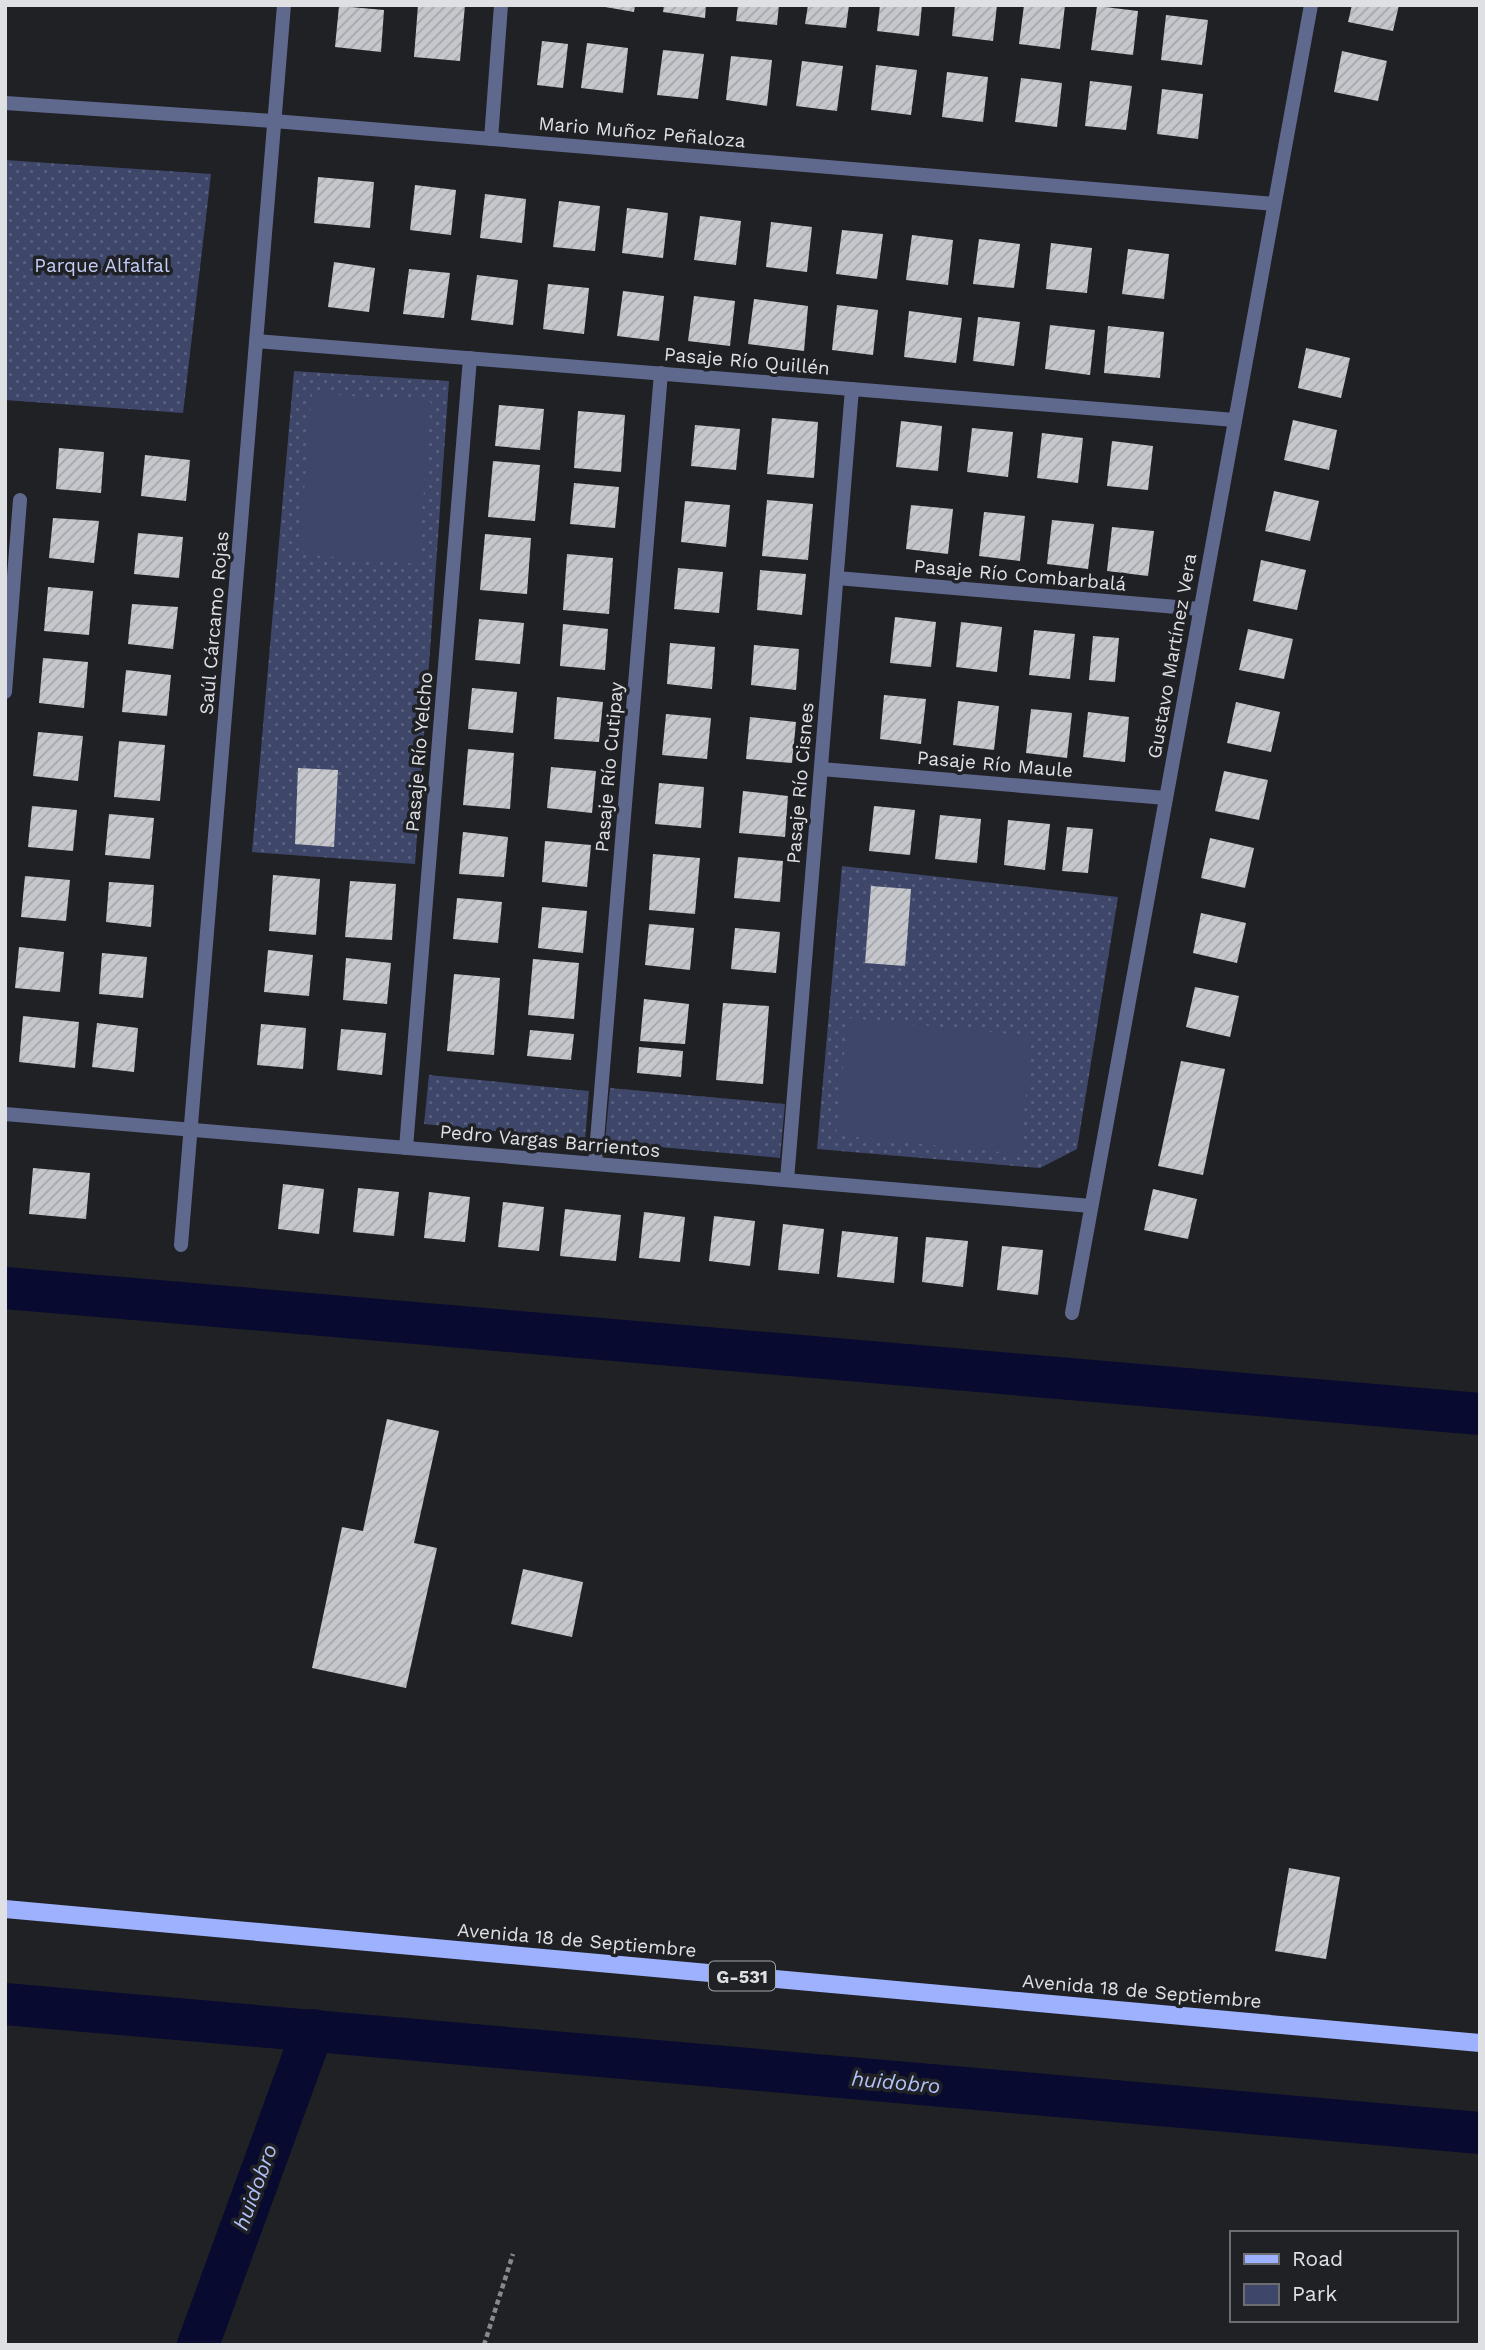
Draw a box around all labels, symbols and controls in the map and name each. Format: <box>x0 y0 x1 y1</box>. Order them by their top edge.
street label: Mario Muñoz Peñaloza <box>537 111 747 153</box>
park label: Parque Alfalfal <box>34 254 170 277</box>
street label: Pasaje Río Quillén <box>663 342 831 380</box>
street label: Saúl Cárcamo Rojas <box>195 530 233 716</box>
street label: Gustavo Martínez Vera <box>1143 551 1201 760</box>
street label: Pasaje Río Combarbalá <box>913 554 1127 596</box>
street label: Pasaje Río Yelcho <box>401 671 437 833</box>
street label: Pasaje Río Cutipay <box>590 681 628 853</box>
street label: Pasaje Río Cisnes <box>781 701 819 865</box>
street label: Pasaje Río Maule <box>916 746 1074 782</box>
street label: Pedro Vargas Barrientos <box>439 1120 661 1162</box>
street label: Avenida 18 de Septiembre <box>456 1918 698 1962</box>
road number: G-531 <box>709 1962 775 1990</box>
street label: Avenida 18 de Septiembre <box>1021 1969 1263 2013</box>
water label: huidobro <box>850 2066 942 2098</box>
water label: huidobro <box>228 2141 282 2233</box>
legend <box>1230 2231 1457 2322</box>
text: Road <box>1292 2246 1343 2271</box>
text: Park <box>1292 2281 1337 2306</box>

